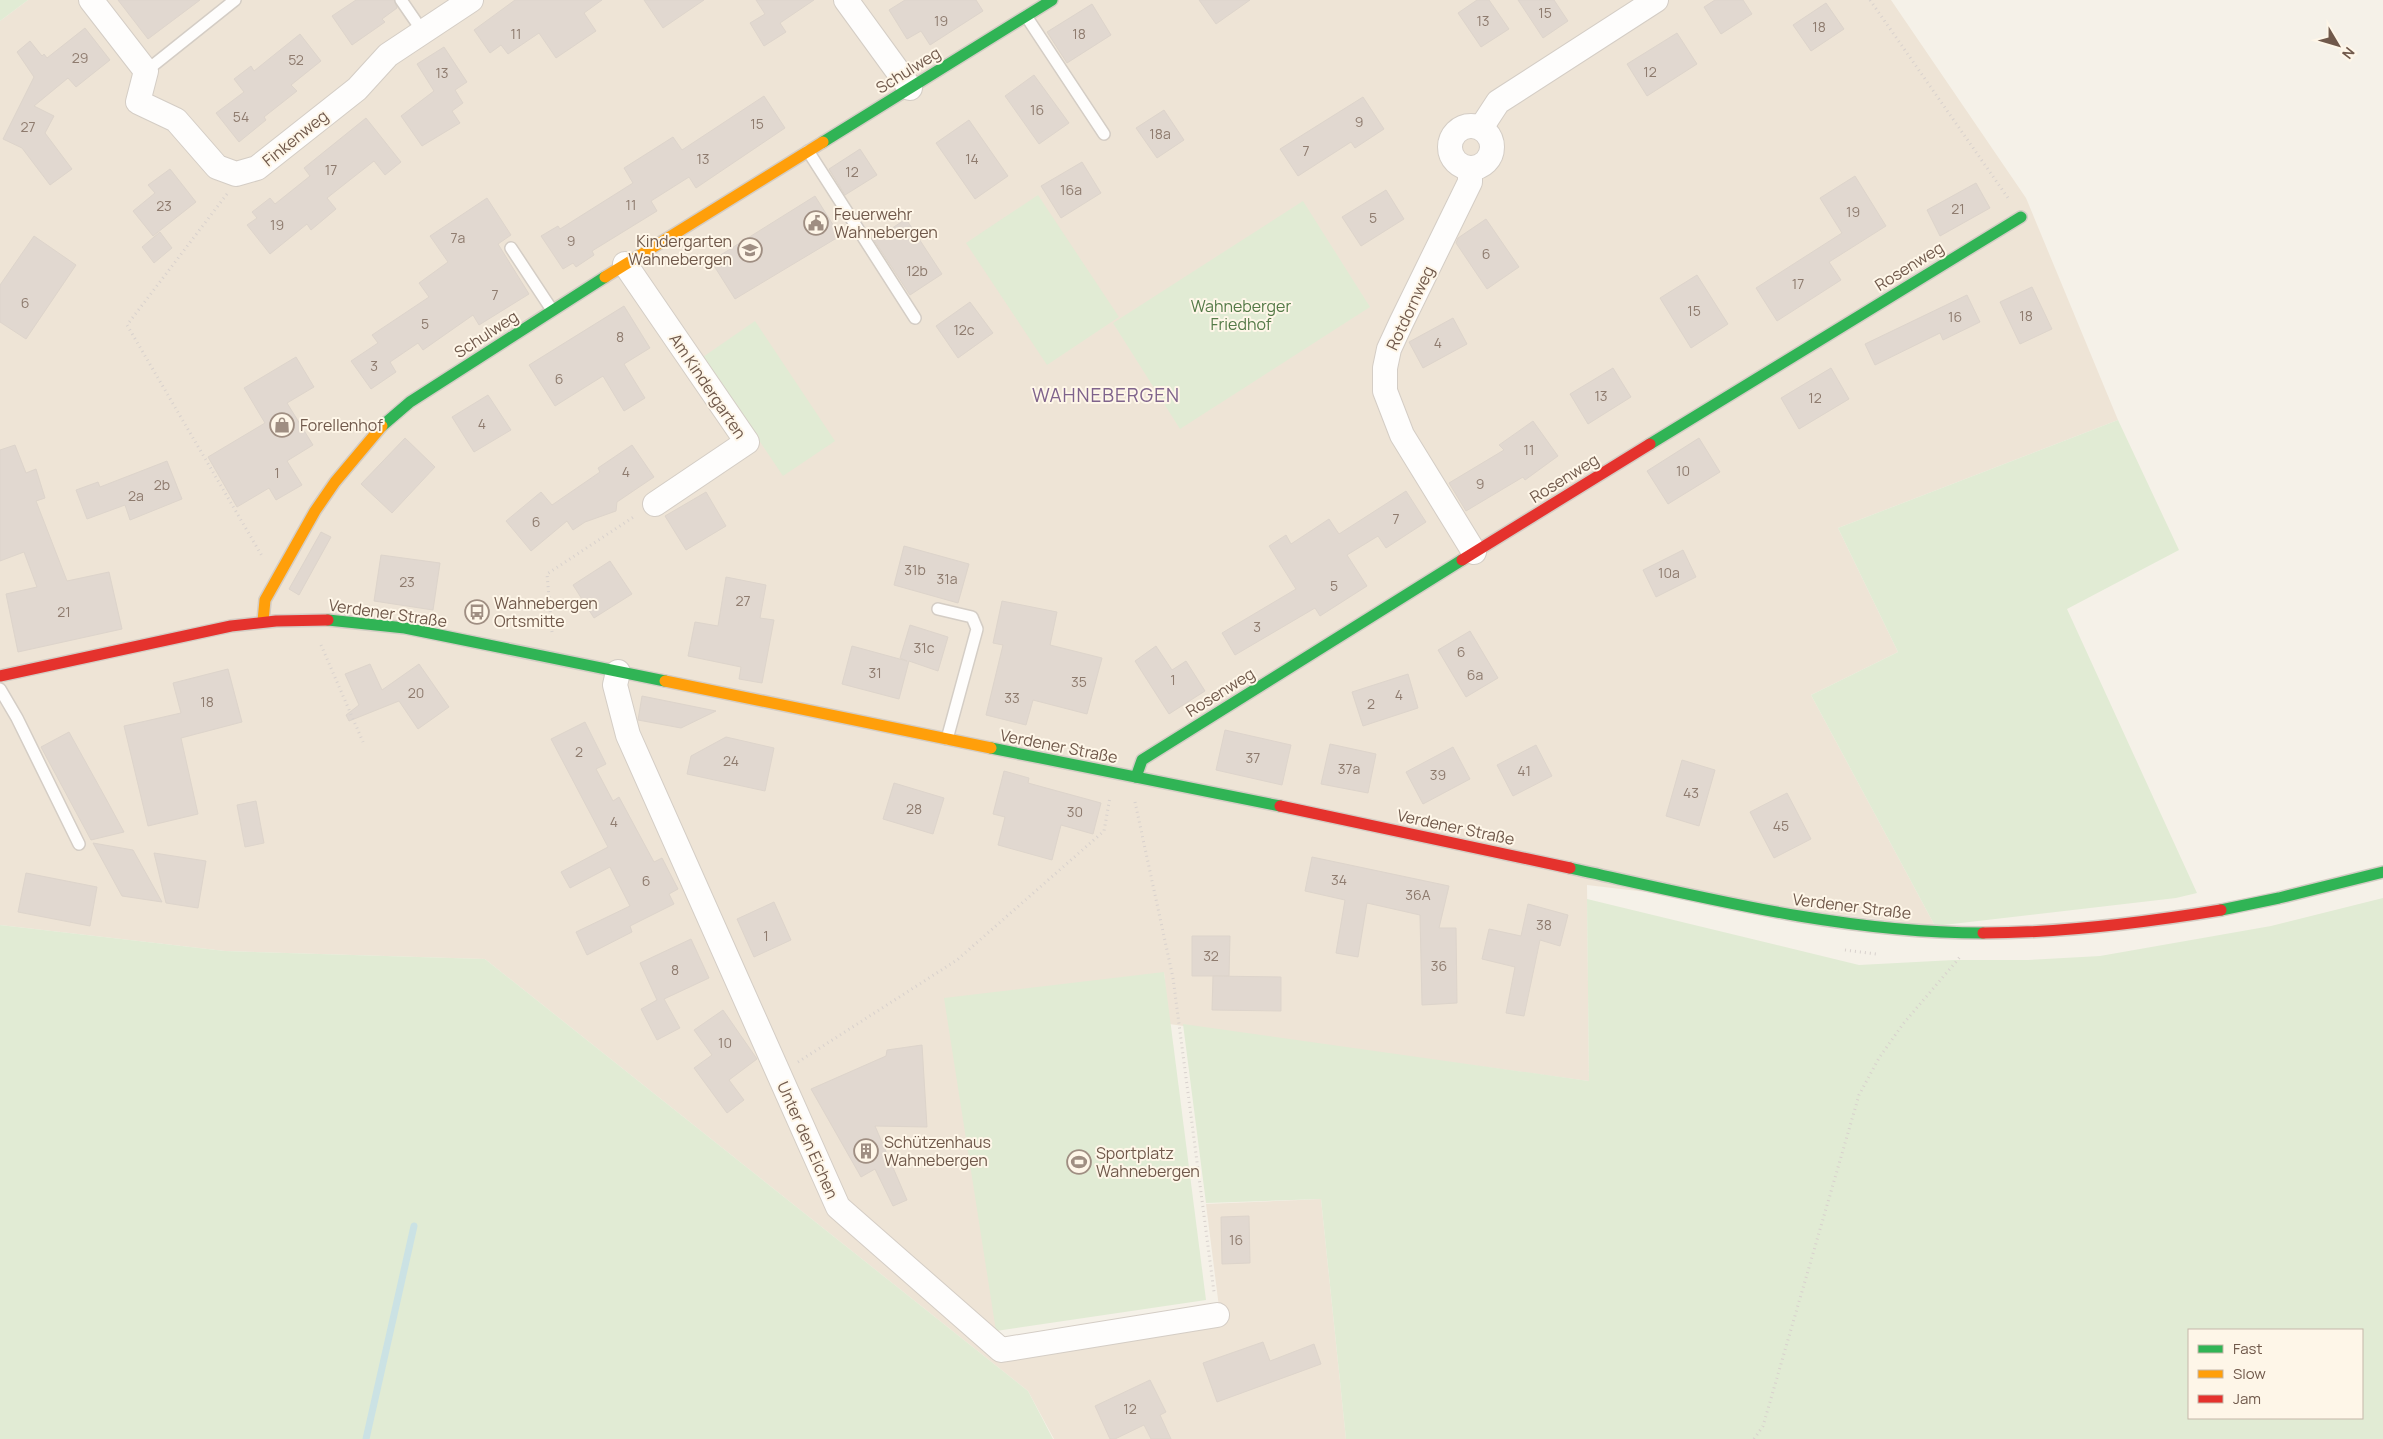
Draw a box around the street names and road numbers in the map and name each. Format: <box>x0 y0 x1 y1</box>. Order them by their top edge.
street label: Schulweg <box>872 42 944 98</box>
street label: Finkenweg <box>258 105 332 171</box>
street label: Rosenweg <box>1870 236 1948 296</box>
street label: Rotdornweg <box>1381 262 1439 354</box>
street label: Schulweg <box>450 305 522 363</box>
street label: Am Kindergarten <box>665 329 751 443</box>
street label: Rosenweg <box>1525 448 1603 508</box>
street label: Verdener Straße <box>327 594 449 632</box>
street label: Rosenweg <box>1181 662 1259 722</box>
street label: Verdener Straße <box>998 724 1120 768</box>
street label: Verdener Straße <box>1395 804 1517 850</box>
street label: Verdener Straße <box>1791 888 1913 924</box>
street label: Unter den Eichen <box>772 1078 844 1202</box>

